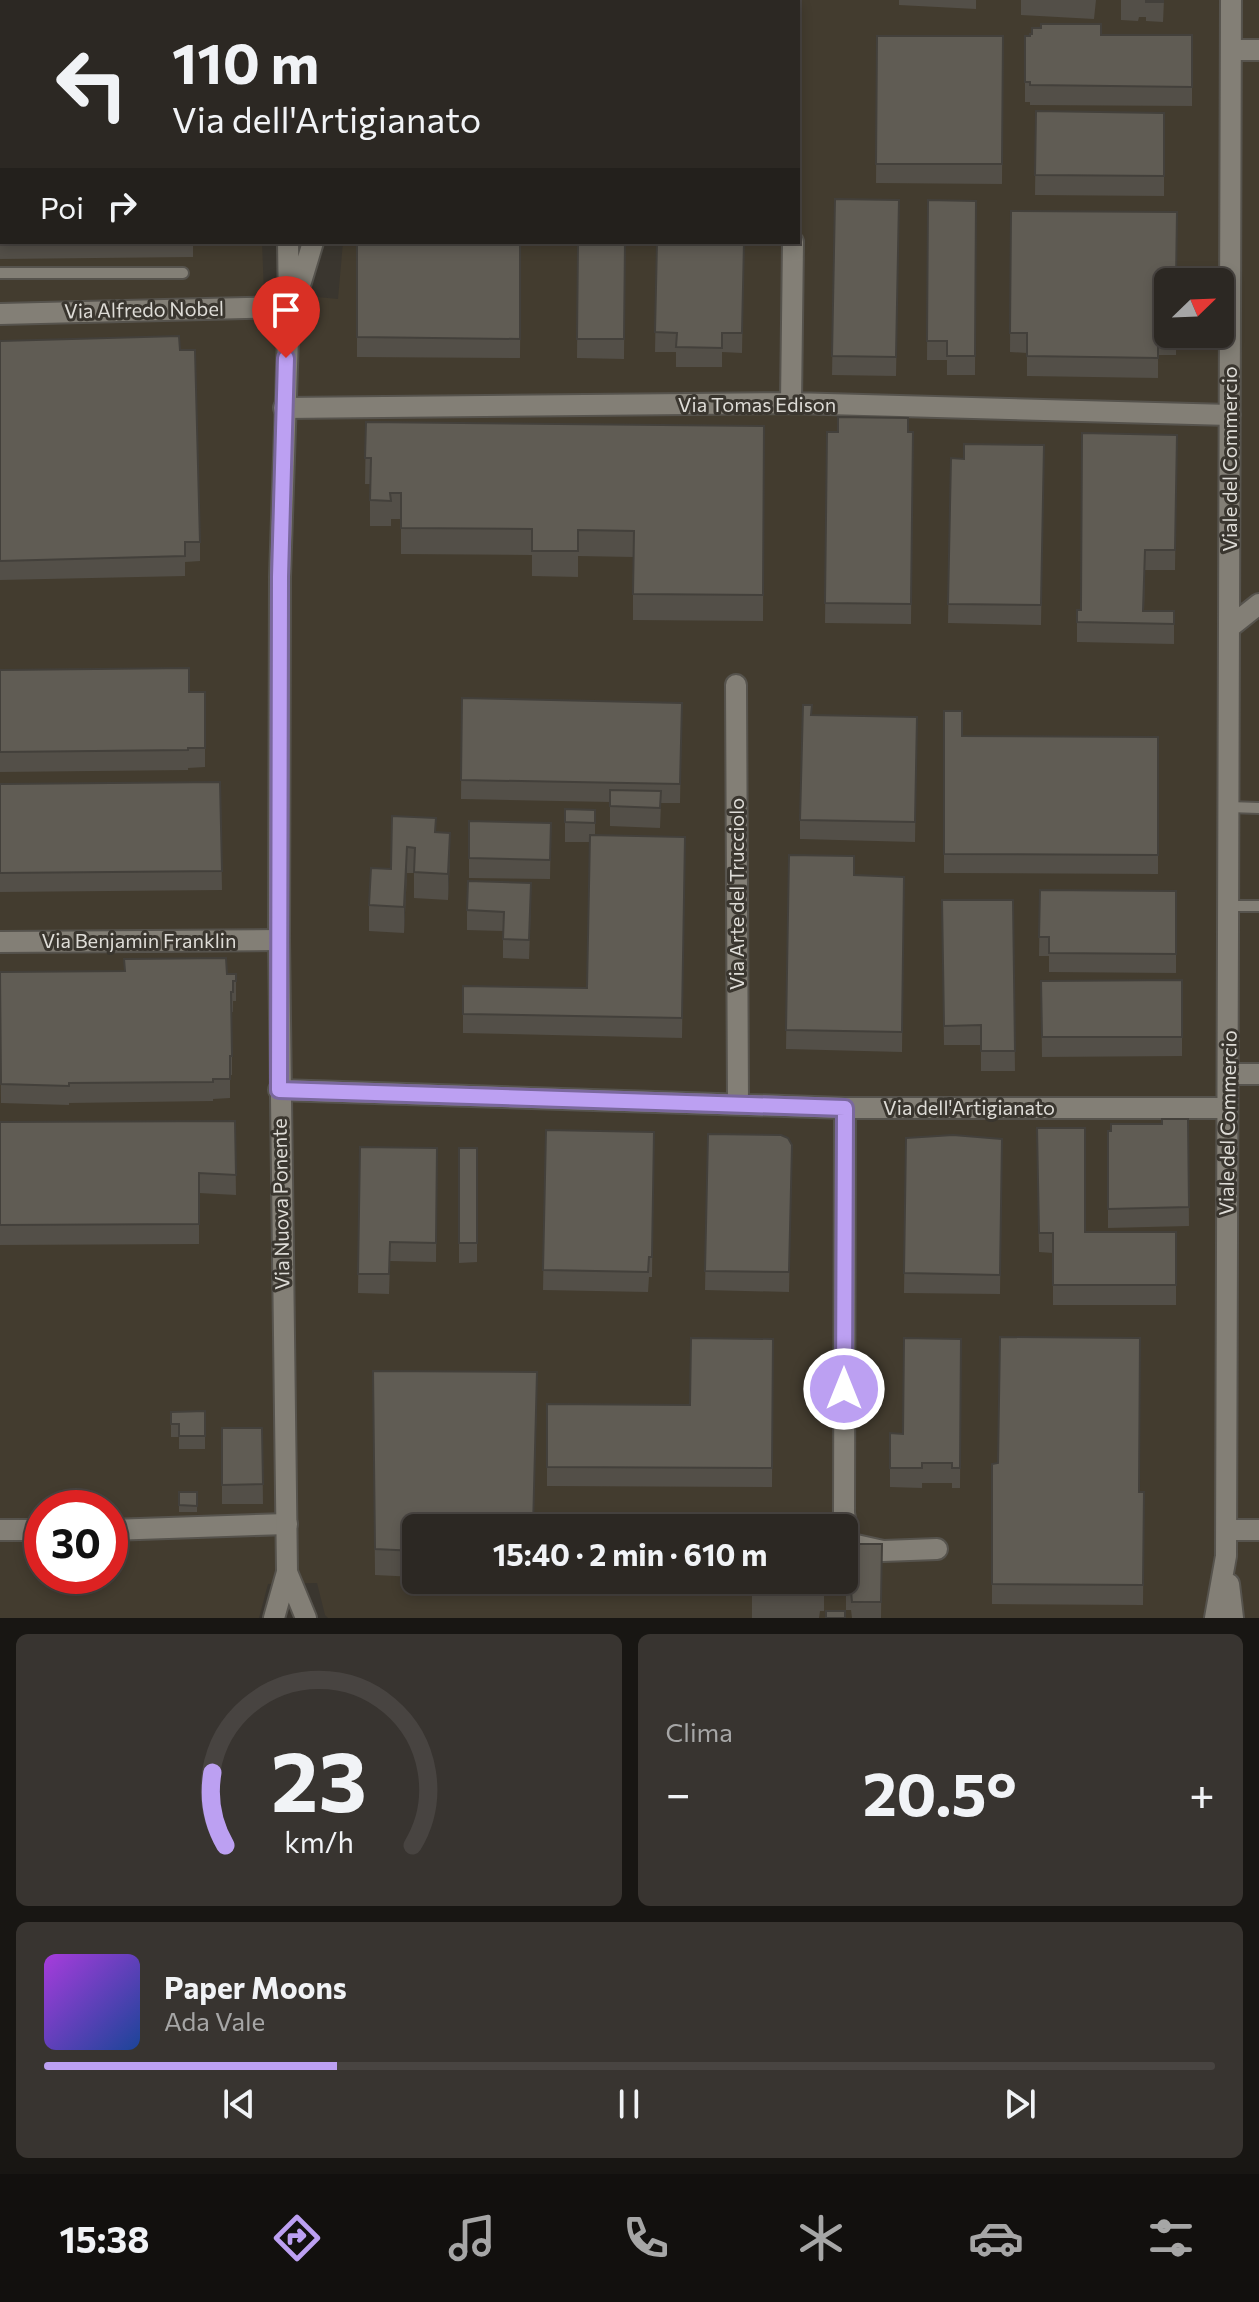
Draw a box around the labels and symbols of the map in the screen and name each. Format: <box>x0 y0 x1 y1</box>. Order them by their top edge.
north arrow <box>1154 268 1234 348</box>
pin <box>252 276 320 358</box>
street label: Via Alfredo Nobel <box>64 296 224 322</box>
street label: Viale del Commercio <box>1217 366 1241 552</box>
street label: Via Tomas Edison <box>678 392 836 416</box>
street label: Via Arte del Trucciolo <box>724 798 748 990</box>
street label: Via Benjamin Franklin <box>42 928 236 952</box>
street label: Viale del Commercio <box>1213 1030 1241 1216</box>
street label: Via dell'Artigianato <box>883 1095 1055 1119</box>
street label: Via Nuova Ponente <box>267 1118 293 1290</box>
position arrow <box>802 1347 886 1431</box>
speed limit sign: 30 <box>24 1490 128 1594</box>

